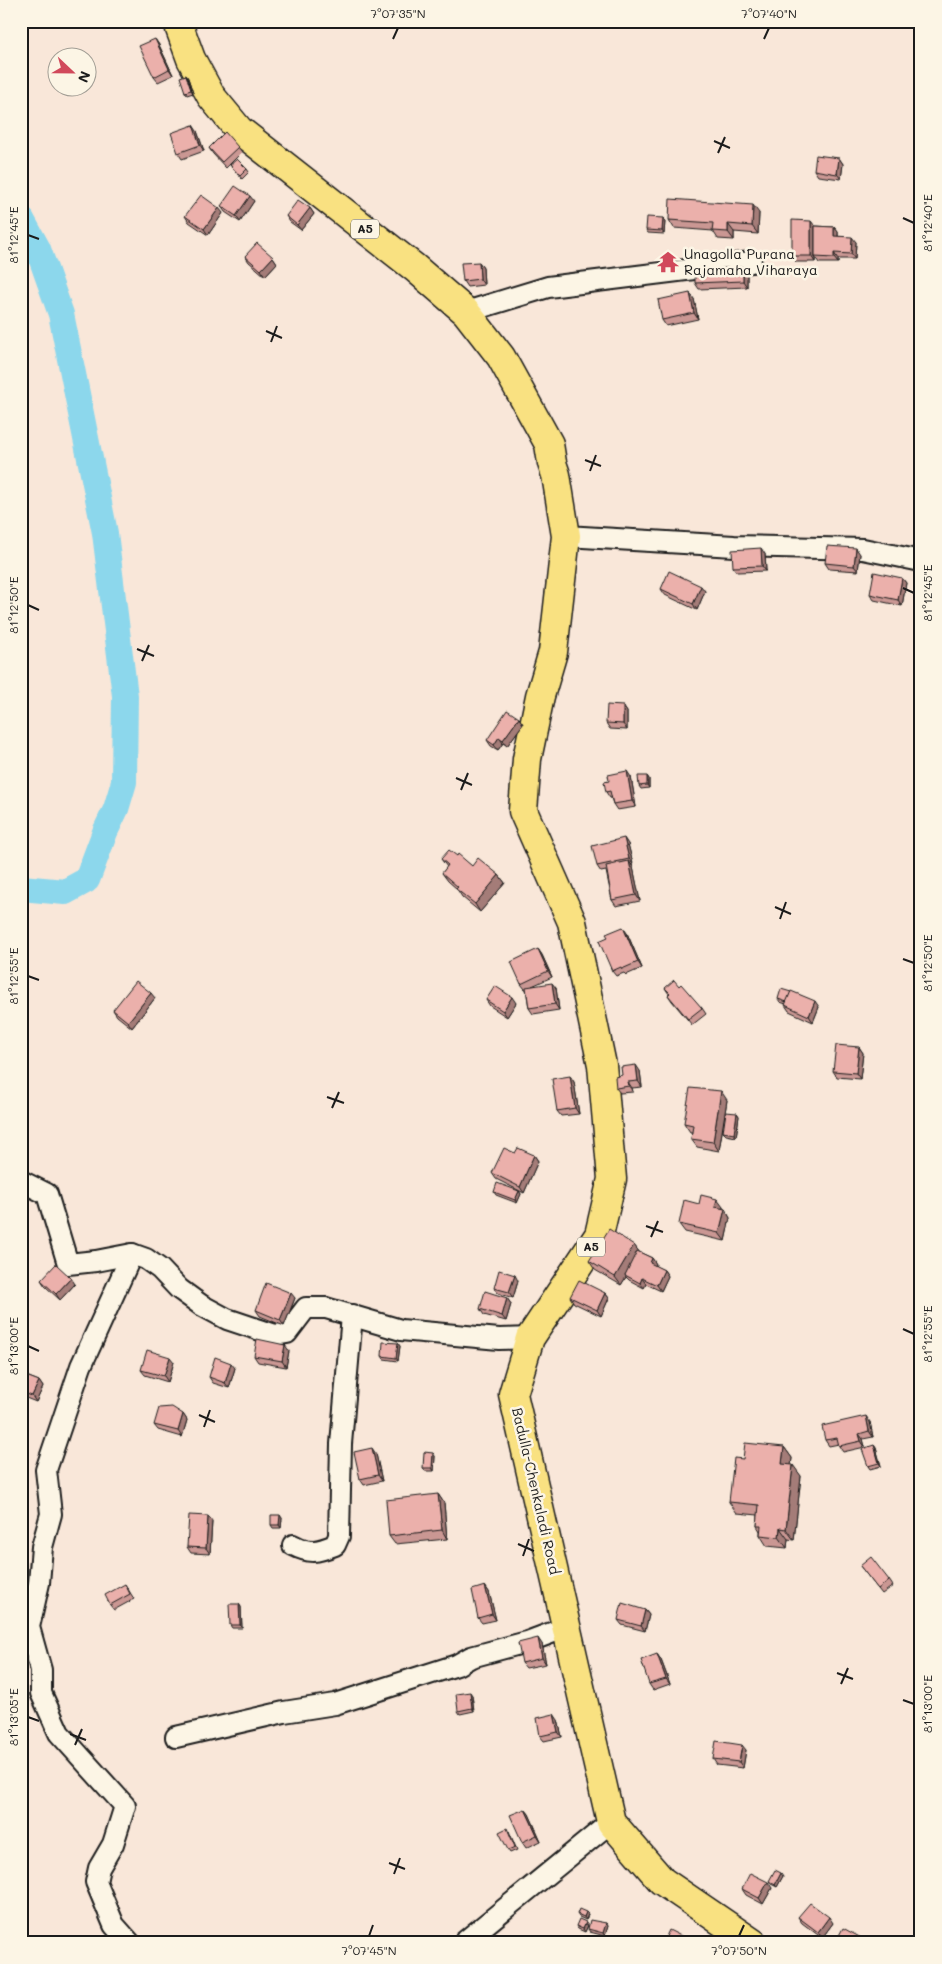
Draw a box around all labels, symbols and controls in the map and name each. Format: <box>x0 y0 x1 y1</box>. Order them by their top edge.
text: 7°07'35"N <box>370 5 426 21</box>
text: 7°07'40"N <box>741 5 797 21</box>
north arrow <box>48 48 98 98</box>
text: N <box>74 69 95 86</box>
text: 81°12'40"E <box>919 194 935 252</box>
text: 81°12'45"E <box>5 206 21 264</box>
road number: A5 <box>351 220 379 238</box>
place label: Unagolla Purana Rajamaha Viharaya <box>684 244 818 279</box>
temple icon: Unagolla Purana Rajamaha Viharaya <box>655 249 681 275</box>
text: 81°12'45"E <box>919 564 935 622</box>
text: 81°12'50"E <box>5 576 21 634</box>
text: 81°12'50"E <box>919 934 935 992</box>
text: 81°12'55"E <box>5 947 21 1005</box>
road number: A5 <box>577 1238 605 1256</box>
text: 81°12'55"E <box>919 1305 935 1363</box>
text: 81°13'00"E <box>5 1317 21 1375</box>
street label: Badulla-Chenkaladi Road <box>508 1406 565 1576</box>
text: 81°13'00"E <box>919 1675 935 1733</box>
text: 81°13'05"E <box>5 1688 21 1746</box>
text: 7°07'45"N <box>341 1942 397 1958</box>
text: 7°07'50"N <box>711 1942 767 1958</box>

